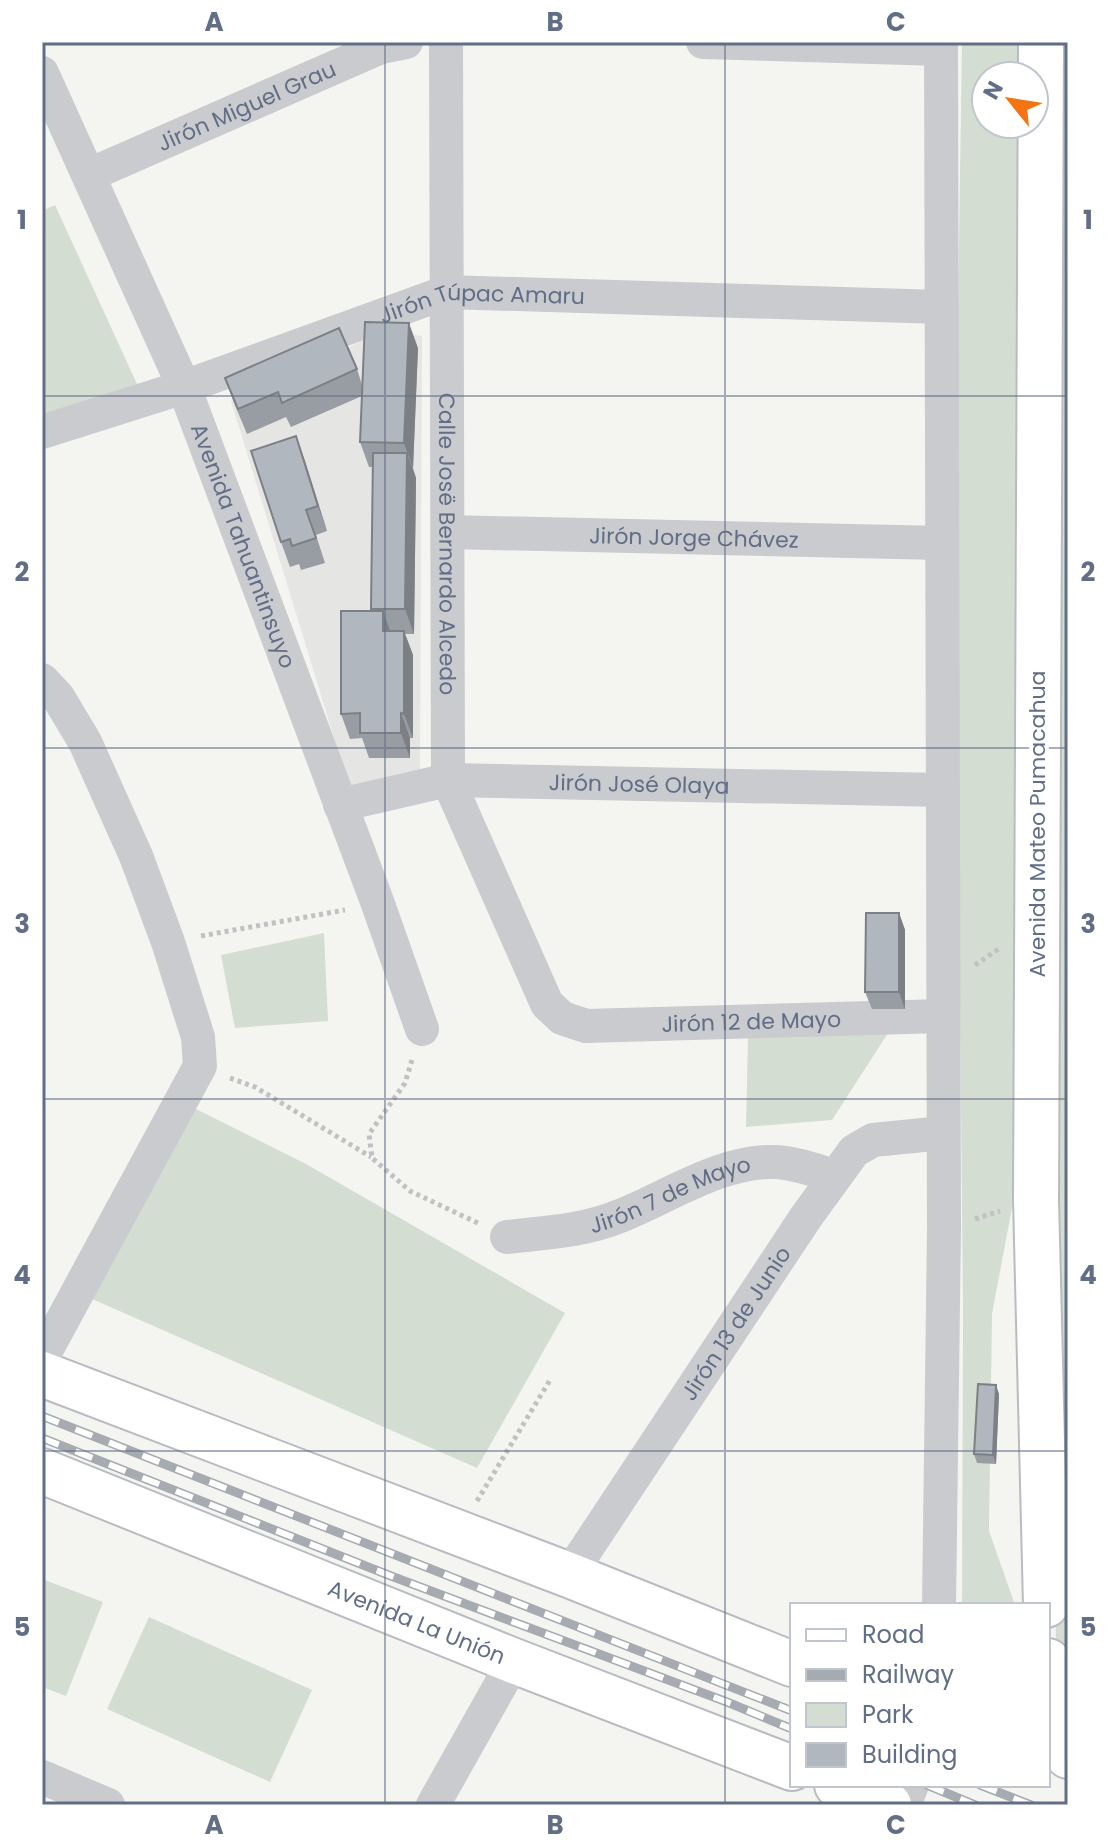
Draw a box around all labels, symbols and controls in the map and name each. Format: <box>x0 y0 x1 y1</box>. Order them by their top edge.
text: A <box>204 4 224 40</box>
text: B <box>546 4 564 40</box>
text: C <box>886 4 906 40</box>
street label: Jirón Miguel Grau <box>152 53 341 159</box>
north arrow <box>970 60 1050 140</box>
text: N <box>976 75 1011 105</box>
text: 1 <box>17 202 27 238</box>
text: 1 <box>1083 202 1093 238</box>
street label: Jirón Túpac Amaru <box>375 277 585 331</box>
street label: Calle Josë Bernardo Alcedo <box>431 393 463 695</box>
street label: Avenida Tahuantinsuyo <box>183 419 304 673</box>
street label: Jirón Jorge Chávez <box>589 520 799 555</box>
text: 2 <box>15 554 30 590</box>
text: 2 <box>1081 554 1096 590</box>
street label: Avenida Mateo Pumacahua <box>1022 671 1053 977</box>
street label: Jirón José Olaya <box>548 767 730 801</box>
text: 3 <box>14 906 30 942</box>
text: 3 <box>1080 906 1096 942</box>
street label: Jirón 12 de Mayo <box>661 1003 841 1039</box>
street label: Jirón 7 de Mayo <box>586 1148 753 1241</box>
street label: Jirón 13 de Junio <box>673 1240 798 1406</box>
text: 4 <box>13 1257 31 1293</box>
text: 4 <box>1079 1257 1097 1293</box>
street label: Avenida La Unión <box>323 1572 510 1671</box>
legend <box>790 1603 1050 1787</box>
text: 5 <box>14 1609 30 1645</box>
text: 5 <box>1080 1609 1096 1645</box>
text: Road <box>862 1618 924 1651</box>
text: Railway <box>862 1658 955 1691</box>
text: Park <box>862 1698 914 1731</box>
text: Building <box>862 1738 958 1771</box>
text: A <box>204 1807 224 1843</box>
text: B <box>546 1807 564 1843</box>
text: C <box>886 1807 906 1843</box>

